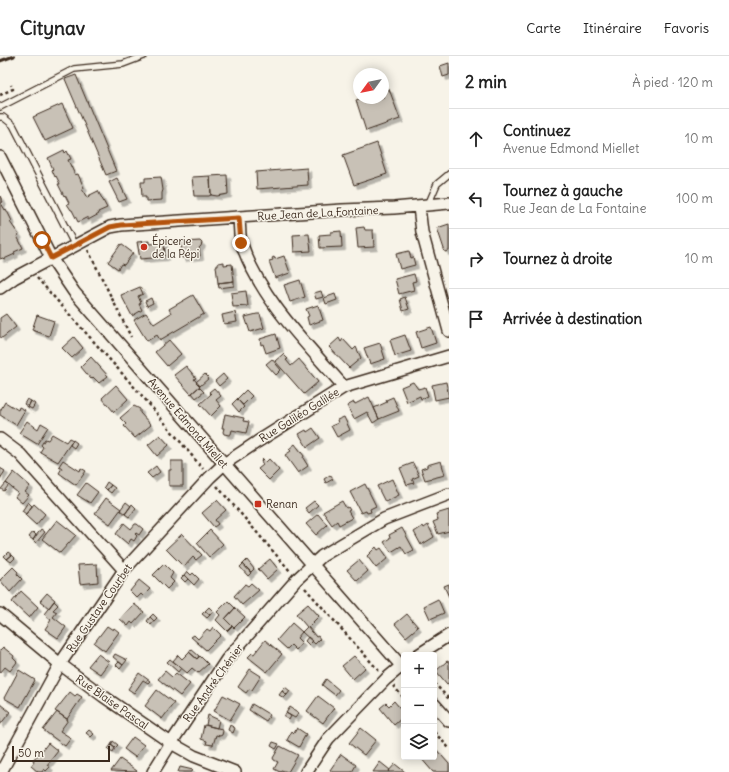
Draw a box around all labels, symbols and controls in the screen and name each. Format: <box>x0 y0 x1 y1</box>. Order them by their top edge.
text: Citynav <box>20 16 85 40</box>
text: Carte <box>526 19 561 37</box>
text: Itinéraire <box>583 19 642 37</box>
text: Favoris <box>664 19 709 37</box>
north arrow <box>353 68 389 104</box>
text: 2 min <box>465 71 507 93</box>
text: À pied · 120 m <box>632 74 713 91</box>
text: Continuez <box>503 121 571 140</box>
icon: ahead <box>465 128 487 150</box>
text: 10 m <box>685 130 713 147</box>
text: Avenue Edmond Miellet <box>503 140 639 157</box>
text: Tournez à gauche <box>503 181 623 200</box>
icon: left <box>465 188 487 210</box>
text: 100 m <box>676 190 713 207</box>
text: Rue Jean de La Fontaine <box>503 200 646 217</box>
street label: Rue Jean de La Fontaine <box>257 203 379 223</box>
route start <box>33 231 51 249</box>
place label: Épicerie de la Pépi <box>152 233 199 261</box>
route end <box>232 234 250 252</box>
marker: Épicerie de la Pépi <box>139 242 149 252</box>
icon: right <box>465 248 487 270</box>
text: Tournez à droite <box>503 249 612 268</box>
text: 10 m <box>685 250 713 267</box>
icon: arrive <box>465 308 487 330</box>
text: Arrivée à destination <box>503 309 642 328</box>
street label: Avenue Edmond Miellet <box>145 375 231 471</box>
street label: Rue Galiléo Galilée <box>256 385 342 445</box>
place label: Renan <box>266 497 298 511</box>
marker: Renan <box>253 499 263 509</box>
street label: Rue Gustave Courbet <box>63 561 135 655</box>
street label: Rue André Chénier <box>180 641 246 725</box>
map controls <box>401 652 437 760</box>
button: + <box>401 652 437 688</box>
street label: Rue Blaise Pascal <box>73 672 151 732</box>
button: − <box>401 688 437 724</box>
button: layers <box>401 724 437 760</box>
scale bar <box>12 744 110 763</box>
text: 50 m <box>18 746 44 760</box>

